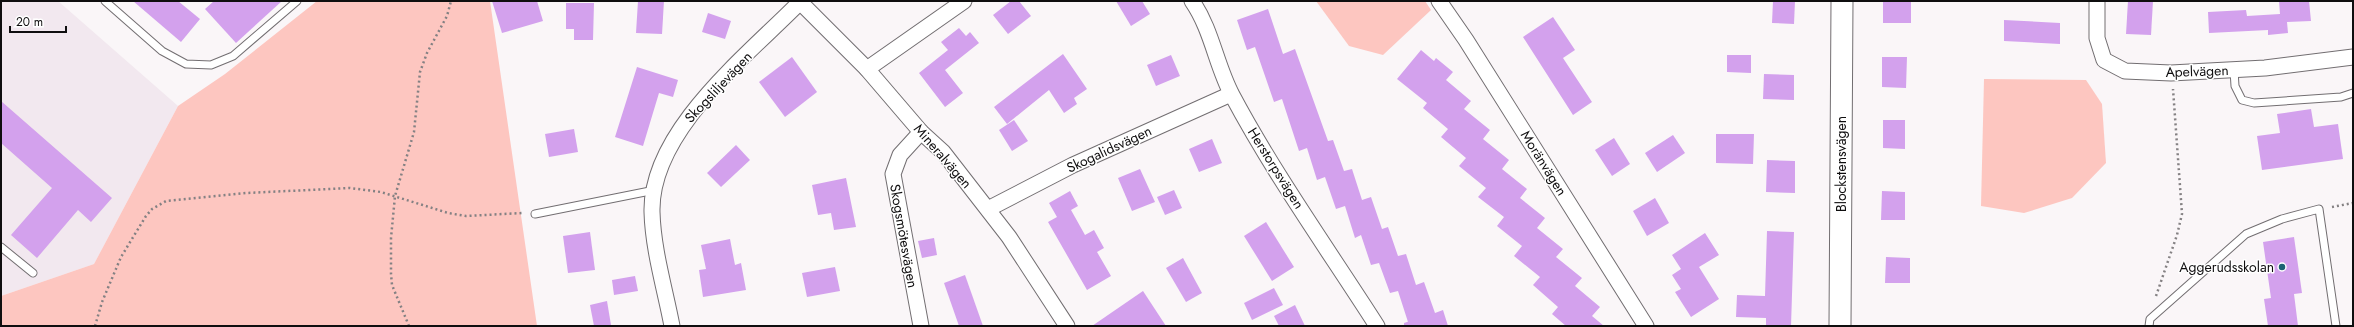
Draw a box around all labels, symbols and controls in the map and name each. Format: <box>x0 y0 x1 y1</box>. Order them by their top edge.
scale bar <box>10 8 66 34</box>
text: 20 m <box>16 13 43 31</box>
street label: Skogsliljevägen <box>680 47 756 127</box>
street label: Apelvägen <box>2165 60 2229 82</box>
street label: Blockstensvägen <box>1831 116 1851 212</box>
street label: Mineralvägen <box>909 119 977 193</box>
street label: Skogalidsvägen <box>1063 121 1155 177</box>
street label: Herstorpsvägen <box>1243 123 1309 213</box>
street label: Moränvägen <box>1516 127 1572 199</box>
street label: Skogsmötesvägen <box>885 183 923 289</box>
place label: Aggerudsskolan <box>2179 257 2274 277</box>
marker: Aggerudsskolan <box>2277 262 2287 272</box>

